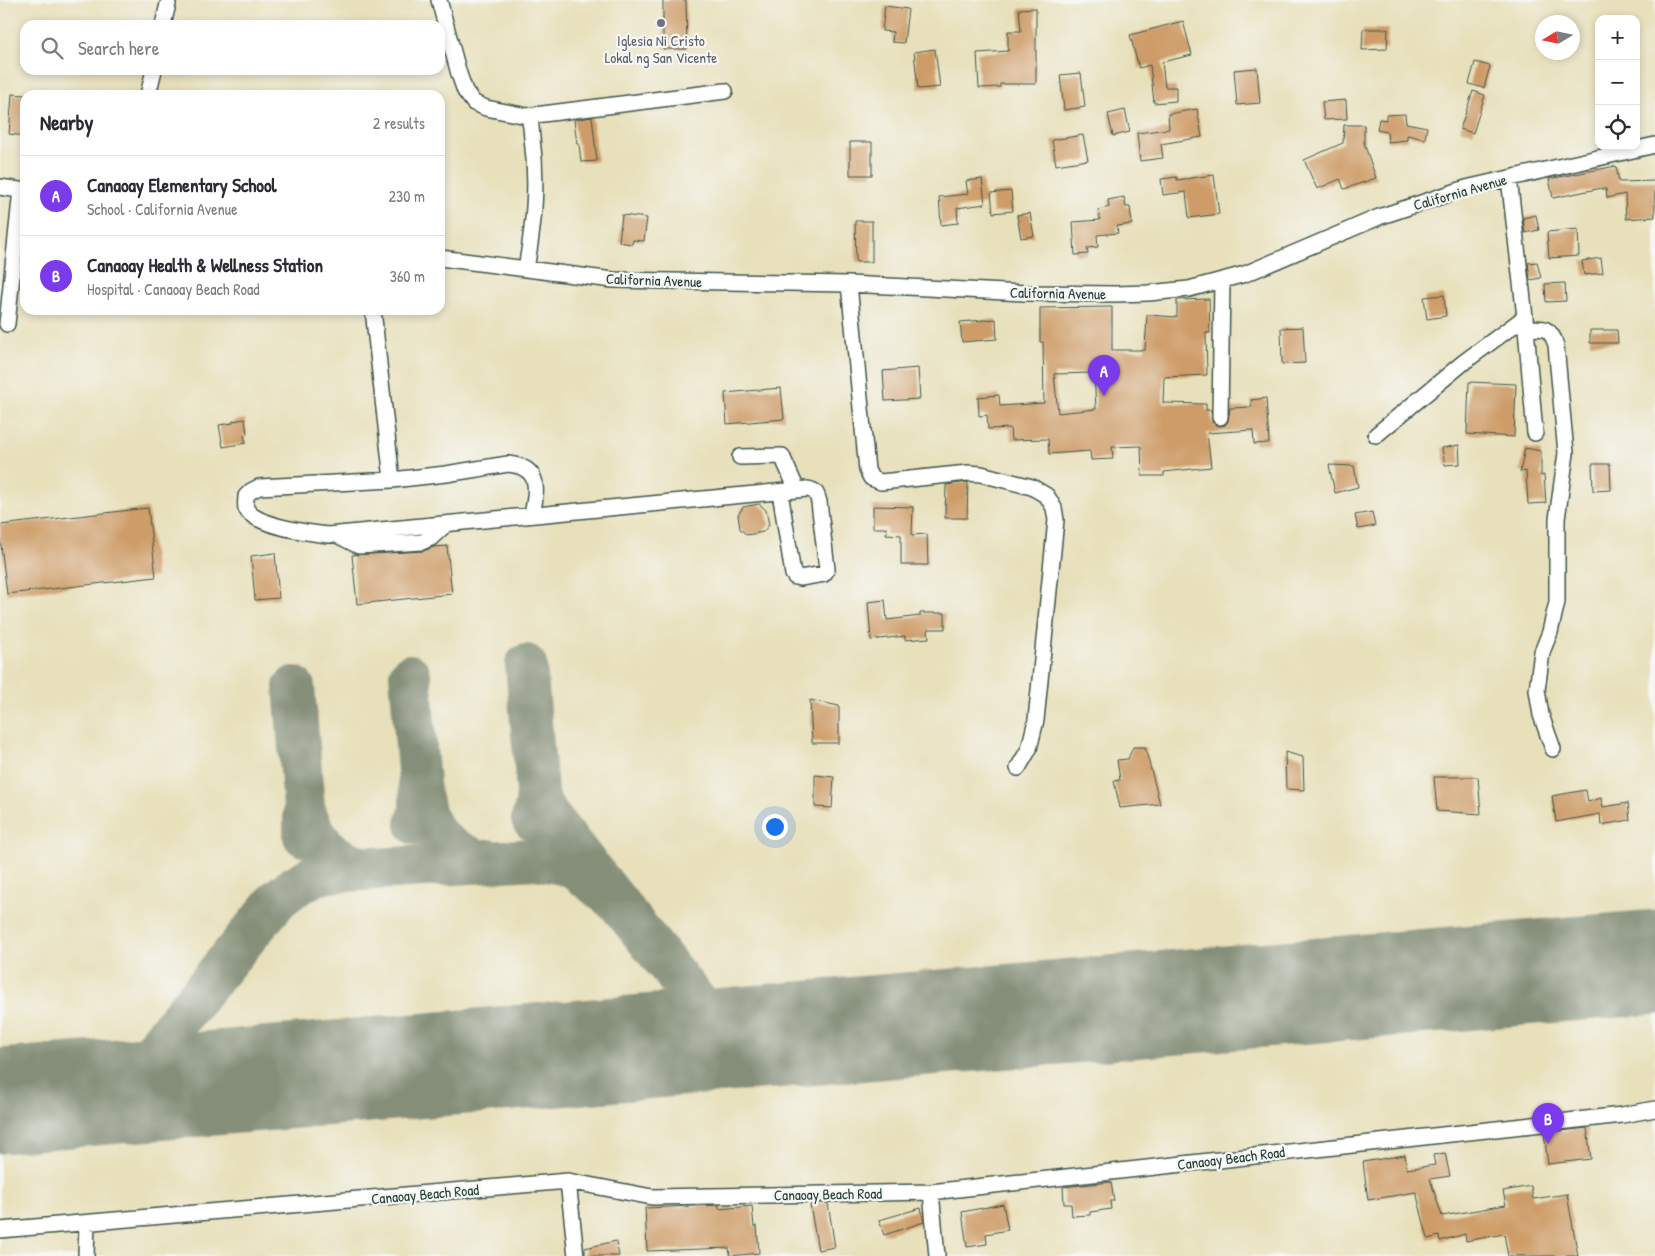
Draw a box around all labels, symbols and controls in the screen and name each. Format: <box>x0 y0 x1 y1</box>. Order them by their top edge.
north arrow <box>1535 15 1580 60</box>
map controls <box>1595 15 1640 150</box>
button: + <box>1595 15 1640 60</box>
marker: Iglesia Ni Cristo Lokal ng San Vicente <box>655 17 667 29</box>
search box <box>20 20 445 75</box>
place label: Iglesia Ni Cristo Lokal ng San Vicente <box>605 30 717 68</box>
icon: search <box>38 34 66 62</box>
text: Search here <box>78 35 159 61</box>
button: − <box>1595 60 1640 105</box>
button: locate <box>1595 105 1640 150</box>
text: Nearby <box>40 108 93 137</box>
text: 2 results <box>373 112 425 134</box>
street label: California Avenue <box>1411 169 1509 215</box>
text: Canaoay Elementary School <box>87 172 277 198</box>
text: A <box>52 185 60 207</box>
text: 230 m <box>389 185 425 207</box>
text: School · California Avenue <box>87 198 238 220</box>
text: Canaoay Health & Wellness Station <box>87 252 323 278</box>
text: B <box>52 265 60 287</box>
text: 360 m <box>390 265 425 287</box>
street label: California Avenue <box>606 268 702 292</box>
text: Hospital · Canaoay Beach Road <box>87 278 259 300</box>
street label: California Avenue <box>1010 282 1106 304</box>
pin: A <box>1088 355 1120 396</box>
your location <box>762 814 788 840</box>
pin: B <box>1532 1103 1564 1144</box>
street label: Canaoay Beach Road <box>1176 1141 1286 1175</box>
street label: Canaoay Beach Road <box>370 1179 480 1209</box>
street label: Canaoay Beach Road <box>774 1183 882 1205</box>

